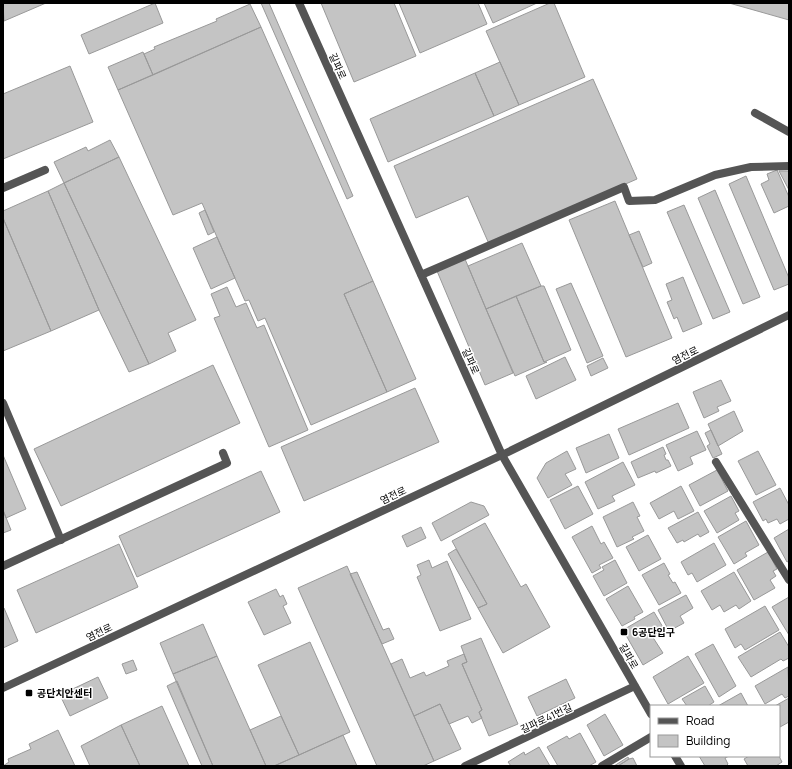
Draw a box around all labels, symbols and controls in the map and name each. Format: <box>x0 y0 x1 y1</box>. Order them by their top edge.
street label: 길파로 <box>326 51 350 81</box>
street label: 염전로 <box>670 343 700 367</box>
street label: 길파로 <box>459 346 483 376</box>
street label: 염전로 <box>378 483 408 507</box>
street label: 염전로 <box>84 620 114 644</box>
place label: 6공단입구 <box>632 625 675 639</box>
marker: 6공단입구 <box>619 627 629 637</box>
street label: 길파로 <box>616 641 642 671</box>
place label: 공단치안센터 <box>37 686 92 700</box>
marker: 공단치안센터 <box>24 688 34 698</box>
street label: 길파로41번길 <box>518 700 574 736</box>
legend <box>650 705 780 757</box>
text: Road <box>686 712 714 729</box>
text: Building <box>686 732 730 749</box>

